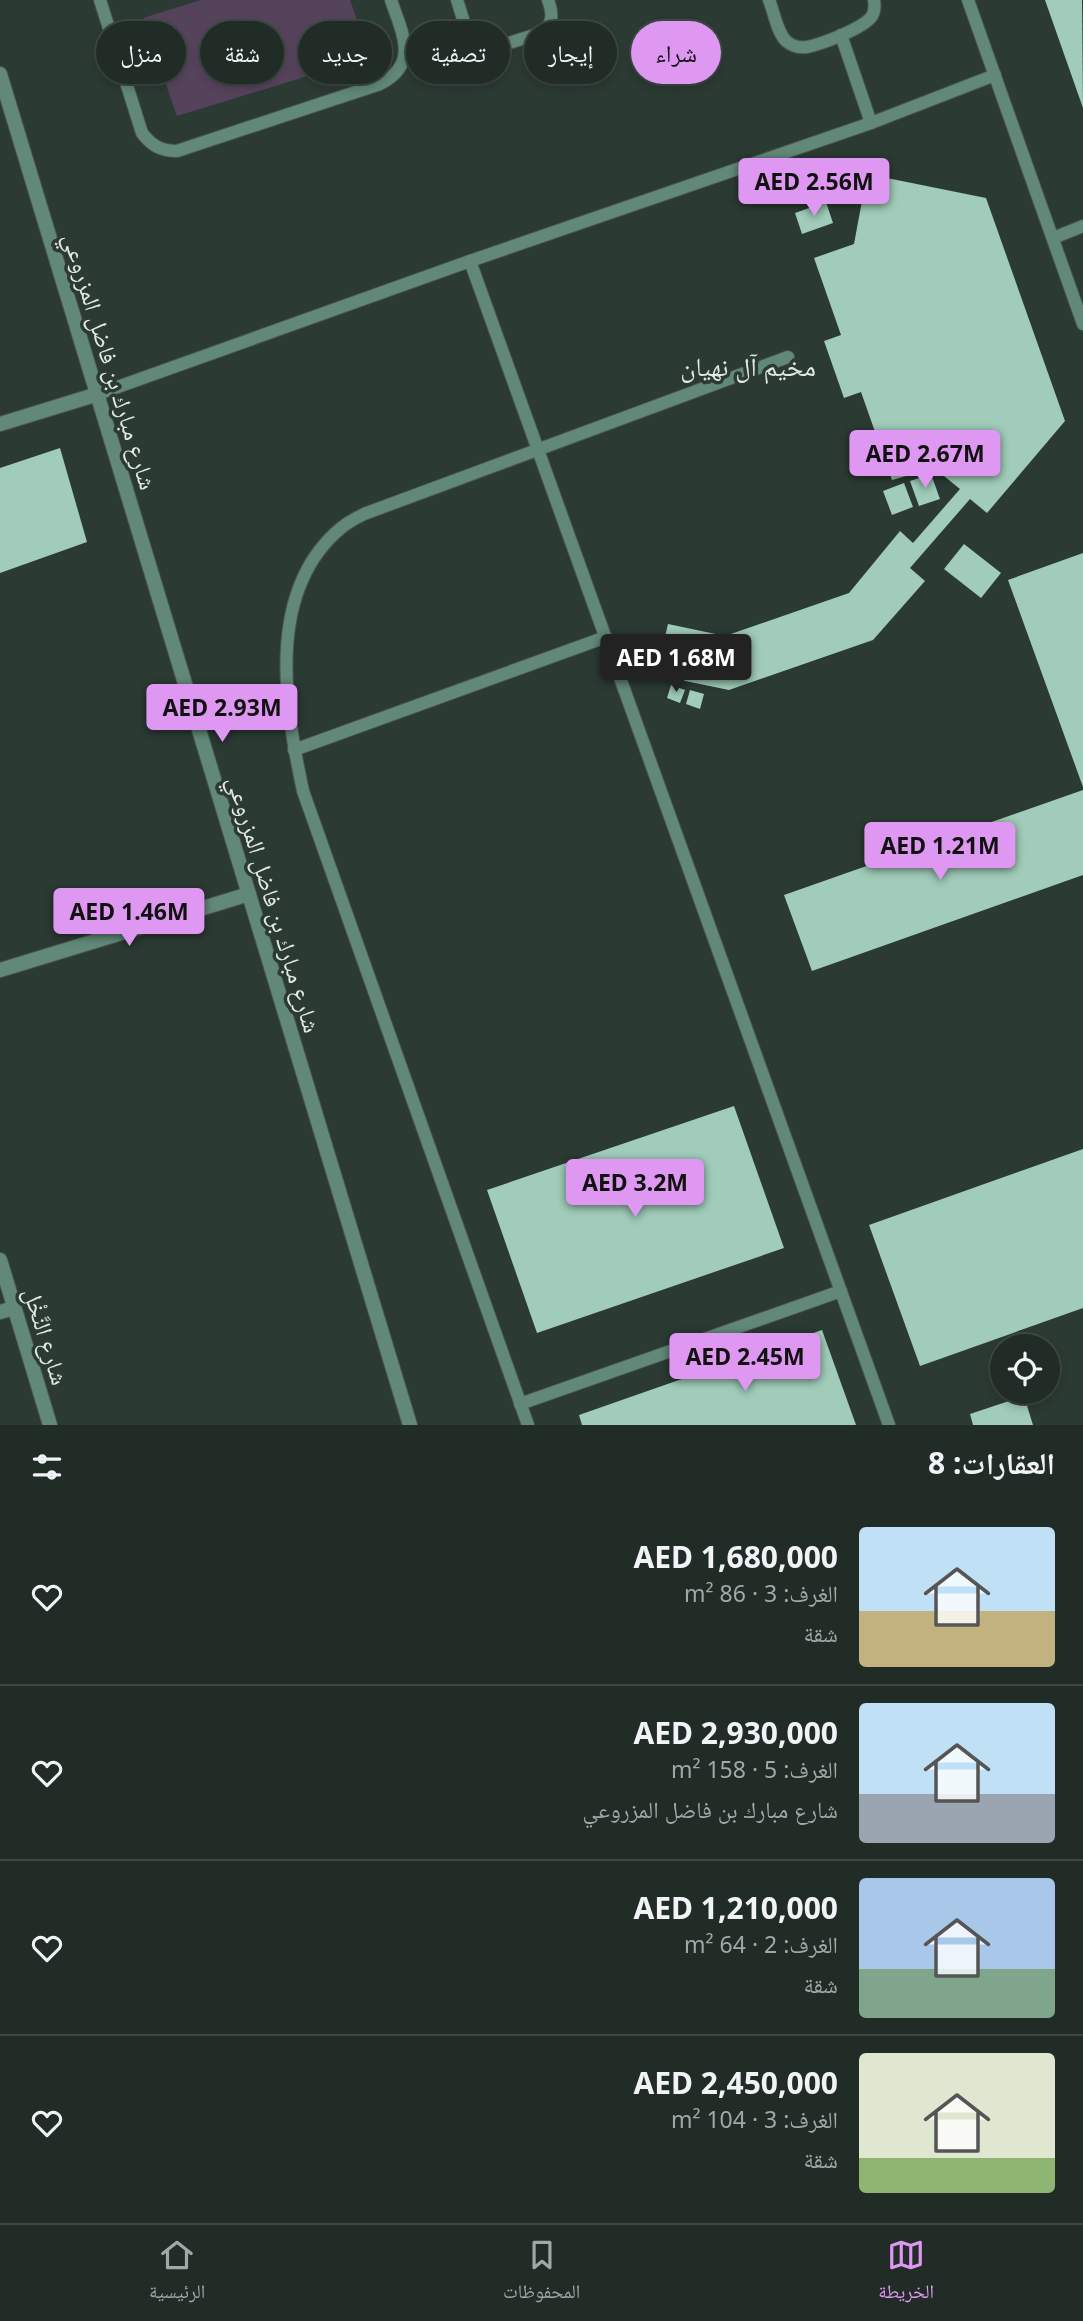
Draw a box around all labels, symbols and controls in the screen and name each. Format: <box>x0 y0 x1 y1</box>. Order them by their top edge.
chip: منزل <box>96 21 186 84</box>
chip: شقة <box>200 21 284 84</box>
chip: جديد <box>298 21 392 84</box>
chip: تصفية <box>406 21 510 84</box>
chip: إيجار <box>524 21 617 84</box>
chip: شراء <box>631 21 721 84</box>
pin: AED 2.56M <box>734 158 894 218</box>
text: AED 2.56M <box>754 165 874 197</box>
street label: شارع مبارك بن فاضل المزروعي <box>52 229 166 495</box>
district label: مخيم آل نهيان <box>680 348 816 384</box>
pin: AED 2.67M <box>845 430 1005 490</box>
text: AED 2.67M <box>865 437 985 469</box>
pin: AED 1.68M <box>596 634 756 694</box>
text: AED 1.68M <box>616 641 736 673</box>
pin: AED 2.93M <box>142 684 302 744</box>
text: AED 2.93M <box>162 691 282 723</box>
street label: شارع مبارك بن فاضل المزروعي <box>216 772 330 1038</box>
pin: AED 1.21M <box>860 822 1020 882</box>
text: AED 1.21M <box>880 829 1000 861</box>
pin: AED 1.46M <box>49 888 209 948</box>
text: AED 1.46M <box>69 895 189 927</box>
pin: AED 3.2M <box>563 1160 707 1219</box>
text: AED 3.2M <box>582 1166 688 1198</box>
street label: شارع النَّخْل <box>17 1283 77 1389</box>
pin: AED 2.45M <box>665 1334 825 1393</box>
map controls <box>990 1334 1060 1404</box>
button: locate <box>990 1334 1060 1404</box>
text: AED 2.45M <box>685 1340 805 1372</box>
text: العقارات: 8 <box>928 1442 1055 1483</box>
icon: filters <box>28 1448 66 1486</box>
text: AED 1,680,000 <box>633 1536 838 1577</box>
icon: home <box>915 1555 999 1639</box>
text: الغرف: 3 · 86 m² <box>684 1577 838 1609</box>
icon: heart <box>28 1578 66 1616</box>
text: شقة <box>804 1617 838 1649</box>
text: AED 2,930,000 <box>633 1712 838 1753</box>
icon: home <box>915 1731 999 1815</box>
text: الغرف: 5 · 158 m² <box>671 1753 838 1785</box>
icon: heart <box>28 1754 66 1792</box>
text: شارع مبارك بن فاضل المزروعي <box>582 1793 838 1825</box>
text: AED 1,210,000 <box>633 1887 838 1928</box>
icon: home <box>915 1906 999 1990</box>
text: الغرف: 2 · 64 m² <box>684 1928 838 1960</box>
icon: heart <box>28 1929 66 1967</box>
text: شقة <box>804 1968 838 2000</box>
text: AED 2,450,000 <box>633 2062 838 2103</box>
icon: home <box>915 2081 999 2165</box>
text: الغرف: 3 · 104 m² <box>671 2103 838 2135</box>
icon: heart <box>28 2104 66 2142</box>
text: شقة <box>804 2143 838 2175</box>
tab: الرئيسية <box>149 2236 205 2310</box>
tab: المحفوظات <box>503 2236 580 2310</box>
tab: الخريطة <box>878 2236 934 2310</box>

